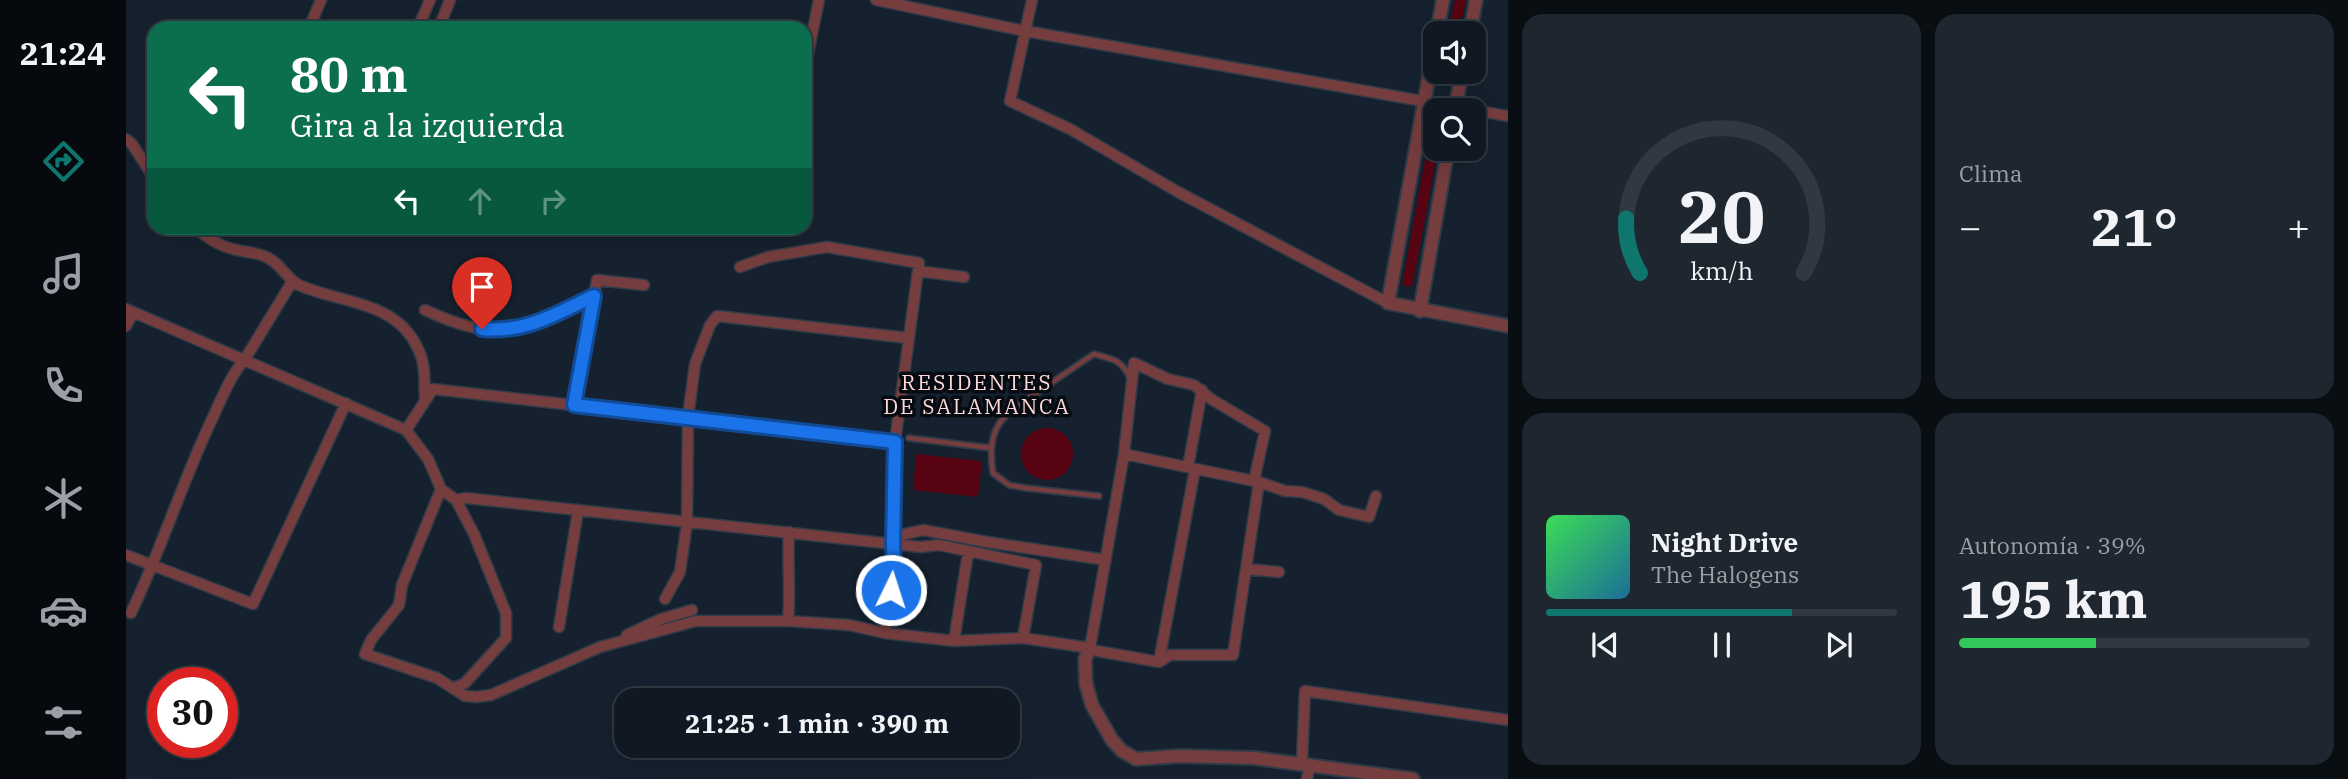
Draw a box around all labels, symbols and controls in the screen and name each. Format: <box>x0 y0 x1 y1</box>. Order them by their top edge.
map controls <box>1423 21 1486 161</box>
button: sound <box>1423 21 1486 84</box>
text: 21:24 <box>20 32 106 74</box>
text: 80 m <box>290 42 408 105</box>
icon: left <box>175 49 266 140</box>
button: search <box>1423 98 1486 161</box>
text: Gira a la izquierda <box>290 104 565 146</box>
icon: directions <box>39 137 88 186</box>
text: Clima <box>1959 158 2023 188</box>
text: 20 <box>1678 168 1765 263</box>
icon: left <box>388 182 426 220</box>
icon: ahead <box>461 182 499 220</box>
icon: right <box>534 182 572 220</box>
text: 21° <box>2091 193 2178 260</box>
text: − <box>1959 202 1982 251</box>
text: + <box>2287 202 2310 251</box>
icon: music <box>39 249 88 298</box>
text: km/h <box>1690 253 1753 286</box>
pin <box>452 257 512 329</box>
icon: arrive <box>463 268 501 306</box>
icon: phone <box>39 361 88 410</box>
district label: RESIDENTES DE SALAMANCA <box>883 368 1071 420</box>
icon: climate <box>39 474 88 523</box>
text: Night Drive <box>1651 525 1798 559</box>
text: Autonomía · 39% <box>1959 530 2146 560</box>
position arrow <box>854 553 928 627</box>
text: The Halogens <box>1651 559 1799 589</box>
text: 195 km <box>1959 565 2148 632</box>
icon: car <box>39 586 88 635</box>
icon: previous <box>1586 626 1624 664</box>
icon: pause <box>1703 626 1741 664</box>
icon: next <box>1820 626 1858 664</box>
speed limit sign: 30 <box>147 667 238 758</box>
icon: filters <box>39 698 88 747</box>
text: 21:25 · 1 min · 390 m <box>685 706 949 740</box>

